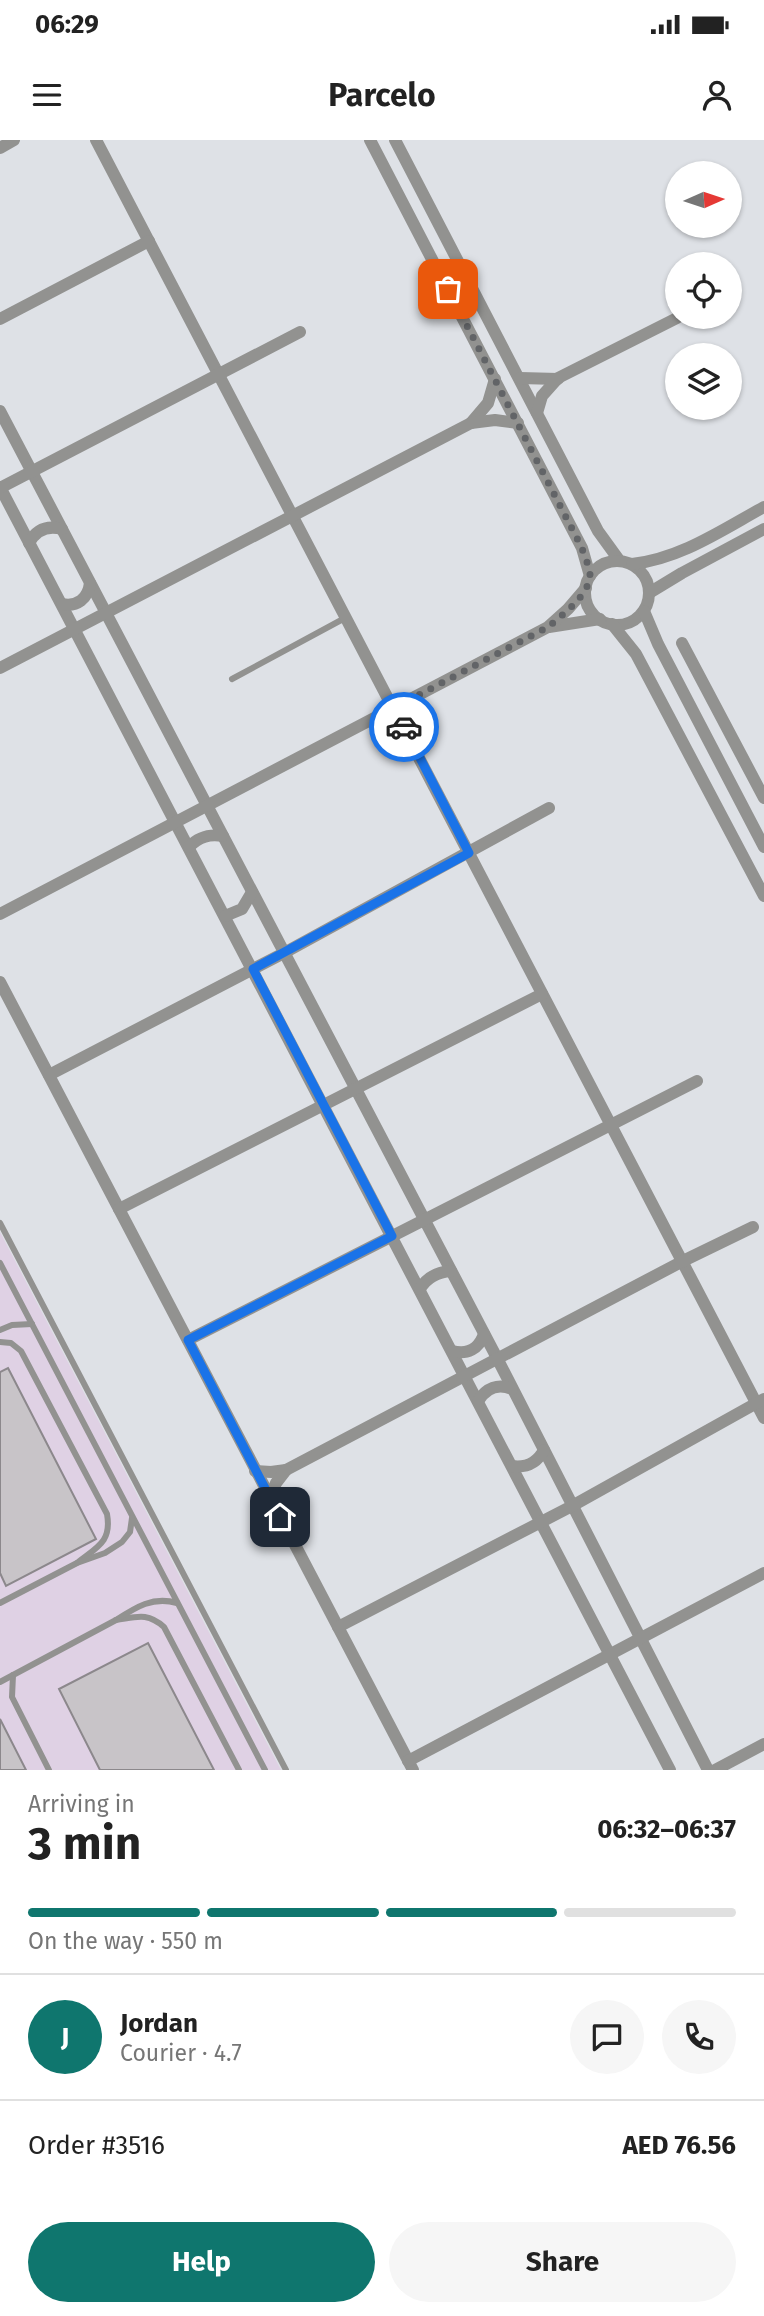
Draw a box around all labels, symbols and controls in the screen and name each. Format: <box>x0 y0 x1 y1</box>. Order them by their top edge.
text: 06:29 <box>35 9 99 40</box>
icon: menu <box>28 76 66 114</box>
text: Parcelo <box>328 76 436 114</box>
icon: person <box>698 76 736 114</box>
north arrow <box>665 161 742 238</box>
map controls <box>665 161 742 420</box>
button: locate <box>665 252 742 329</box>
pin <box>418 259 478 319</box>
icon: bag <box>429 270 467 308</box>
button: layers <box>665 343 742 420</box>
courier <box>369 692 439 762</box>
icon: car <box>385 708 423 746</box>
pin <box>250 1487 310 1547</box>
icon: home <box>261 1498 299 1536</box>
text: Arriving in <box>28 1790 135 1818</box>
text: 06:32–06:37 <box>597 1814 736 1845</box>
text: 3 min <box>28 1816 141 1871</box>
text: On the way · 550 m <box>28 1927 223 1955</box>
button: chat <box>570 2000 644 2074</box>
button: phone <box>662 2000 736 2074</box>
text: Jordan <box>120 2008 198 2039</box>
text: J <box>61 2022 69 2053</box>
text: Courier · 4.7 <box>120 2039 242 2067</box>
text: Order #3516 <box>28 2130 165 2161</box>
text: AED 76.56 <box>622 2130 736 2161</box>
button: Help <box>28 2222 375 2302</box>
button: Share <box>389 2222 736 2302</box>

